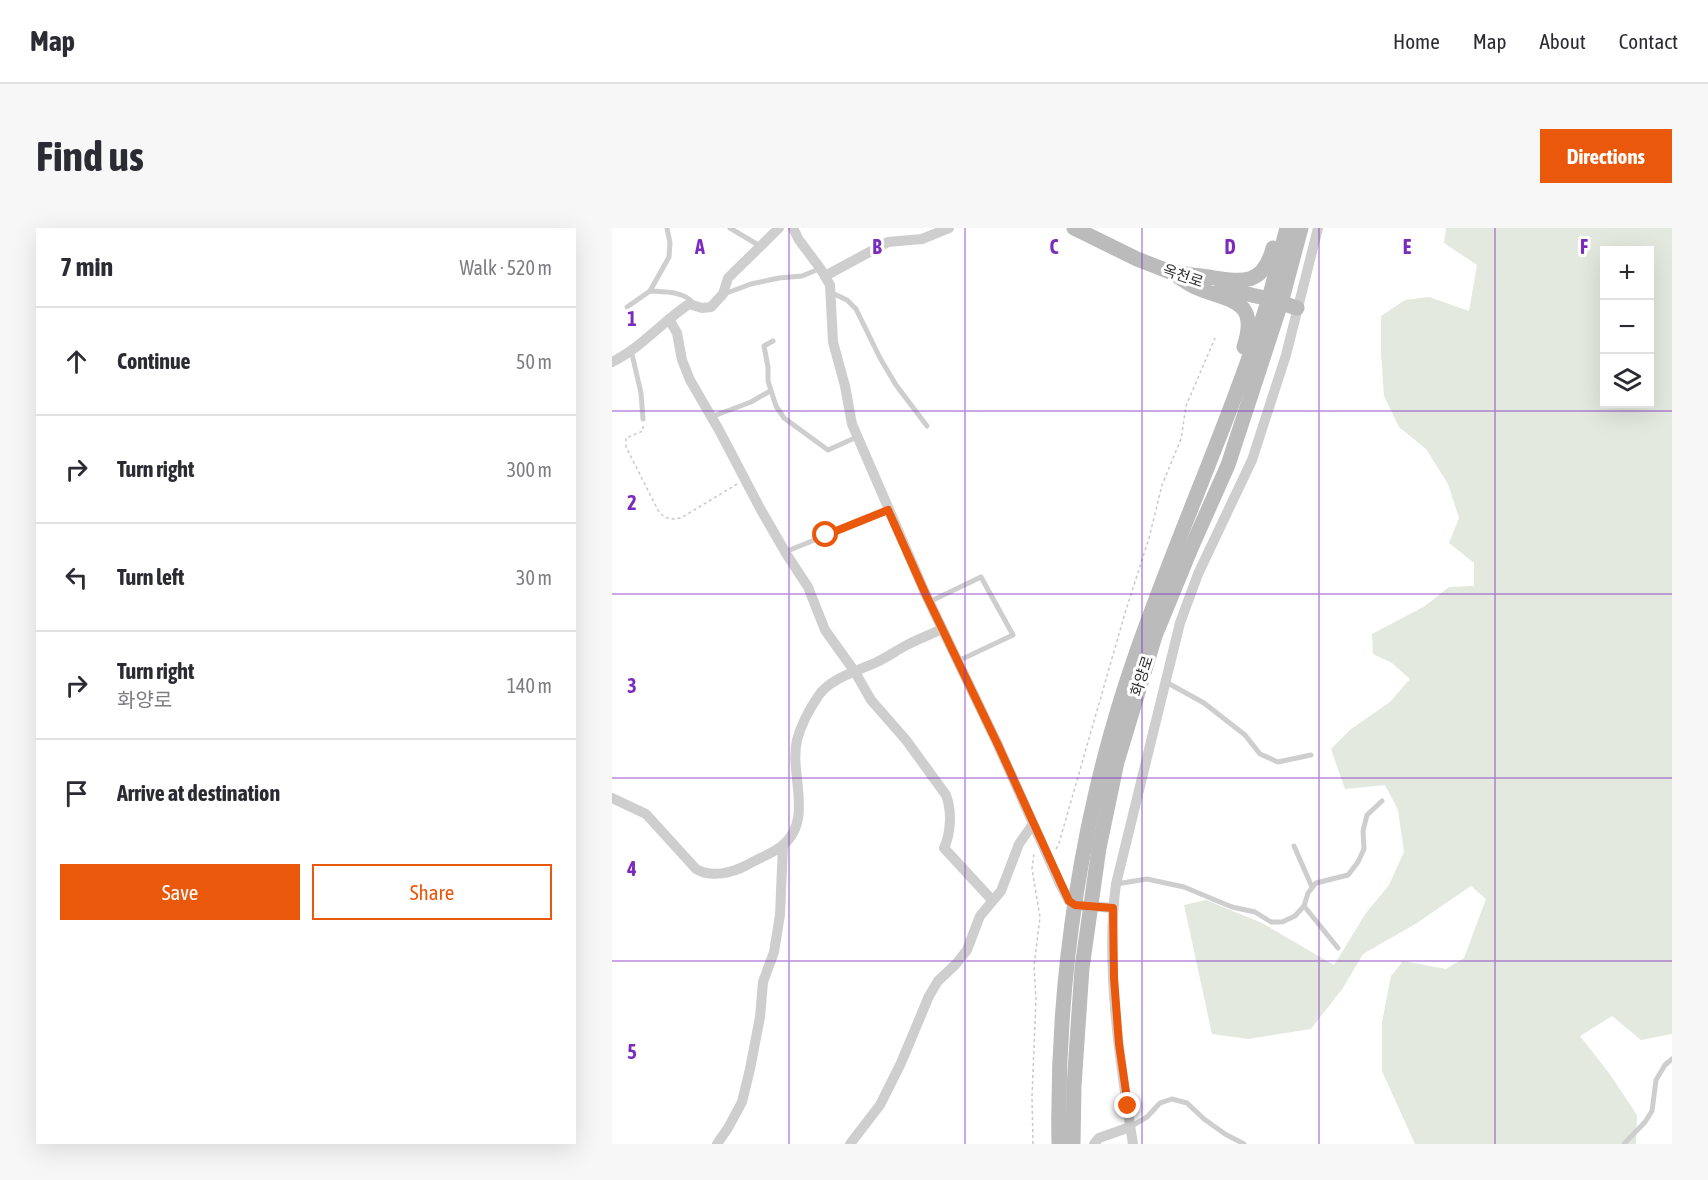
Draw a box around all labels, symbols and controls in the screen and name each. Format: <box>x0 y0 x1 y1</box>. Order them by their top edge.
text: Map <box>30 25 75 57</box>
text: Home <box>1393 29 1440 53</box>
text: Map <box>1473 29 1507 53</box>
text: About <box>1540 29 1586 53</box>
text: Contact <box>1619 29 1678 53</box>
button: Directions <box>1540 129 1672 183</box>
text: Find us <box>36 132 144 180</box>
text: A <box>694 235 705 258</box>
text: B <box>872 235 882 258</box>
text: C <box>1050 235 1059 258</box>
text: D <box>1224 235 1236 258</box>
text: E <box>1403 235 1412 258</box>
text: F <box>1580 235 1588 258</box>
map controls <box>1600 246 1654 408</box>
button: + <box>1600 246 1654 300</box>
text: 7 min <box>60 252 113 282</box>
text: Walk · 520 m <box>460 256 552 279</box>
street label: 옥천로 <box>1161 261 1206 290</box>
button: − <box>1600 300 1654 354</box>
text: 1 <box>627 307 637 330</box>
icon: ahead <box>60 345 93 378</box>
text: Continue <box>117 348 191 374</box>
text: 50 m <box>516 350 552 373</box>
button: layers <box>1600 354 1654 408</box>
icon: right <box>60 453 93 486</box>
text: Turn right <box>117 456 194 482</box>
text: 300 m <box>507 458 552 481</box>
text: 2 <box>627 491 637 514</box>
route start <box>812 521 838 547</box>
icon: left <box>60 561 93 594</box>
text: Turn left <box>117 564 184 590</box>
text: 30 m <box>516 566 552 589</box>
street label: 화양로 <box>1127 654 1156 698</box>
text: Turn right <box>117 658 194 684</box>
icon: right <box>60 669 93 702</box>
text: 140 m <box>507 674 552 697</box>
text: 3 <box>627 674 637 697</box>
text: 화양로 <box>117 688 172 711</box>
icon: arrive <box>60 777 93 810</box>
text: Arrive at destination <box>117 780 280 806</box>
text: 4 <box>626 857 637 880</box>
button: Save <box>60 864 300 920</box>
button: Share <box>312 864 552 920</box>
text: 5 <box>627 1040 637 1063</box>
route end <box>1114 1092 1140 1118</box>

